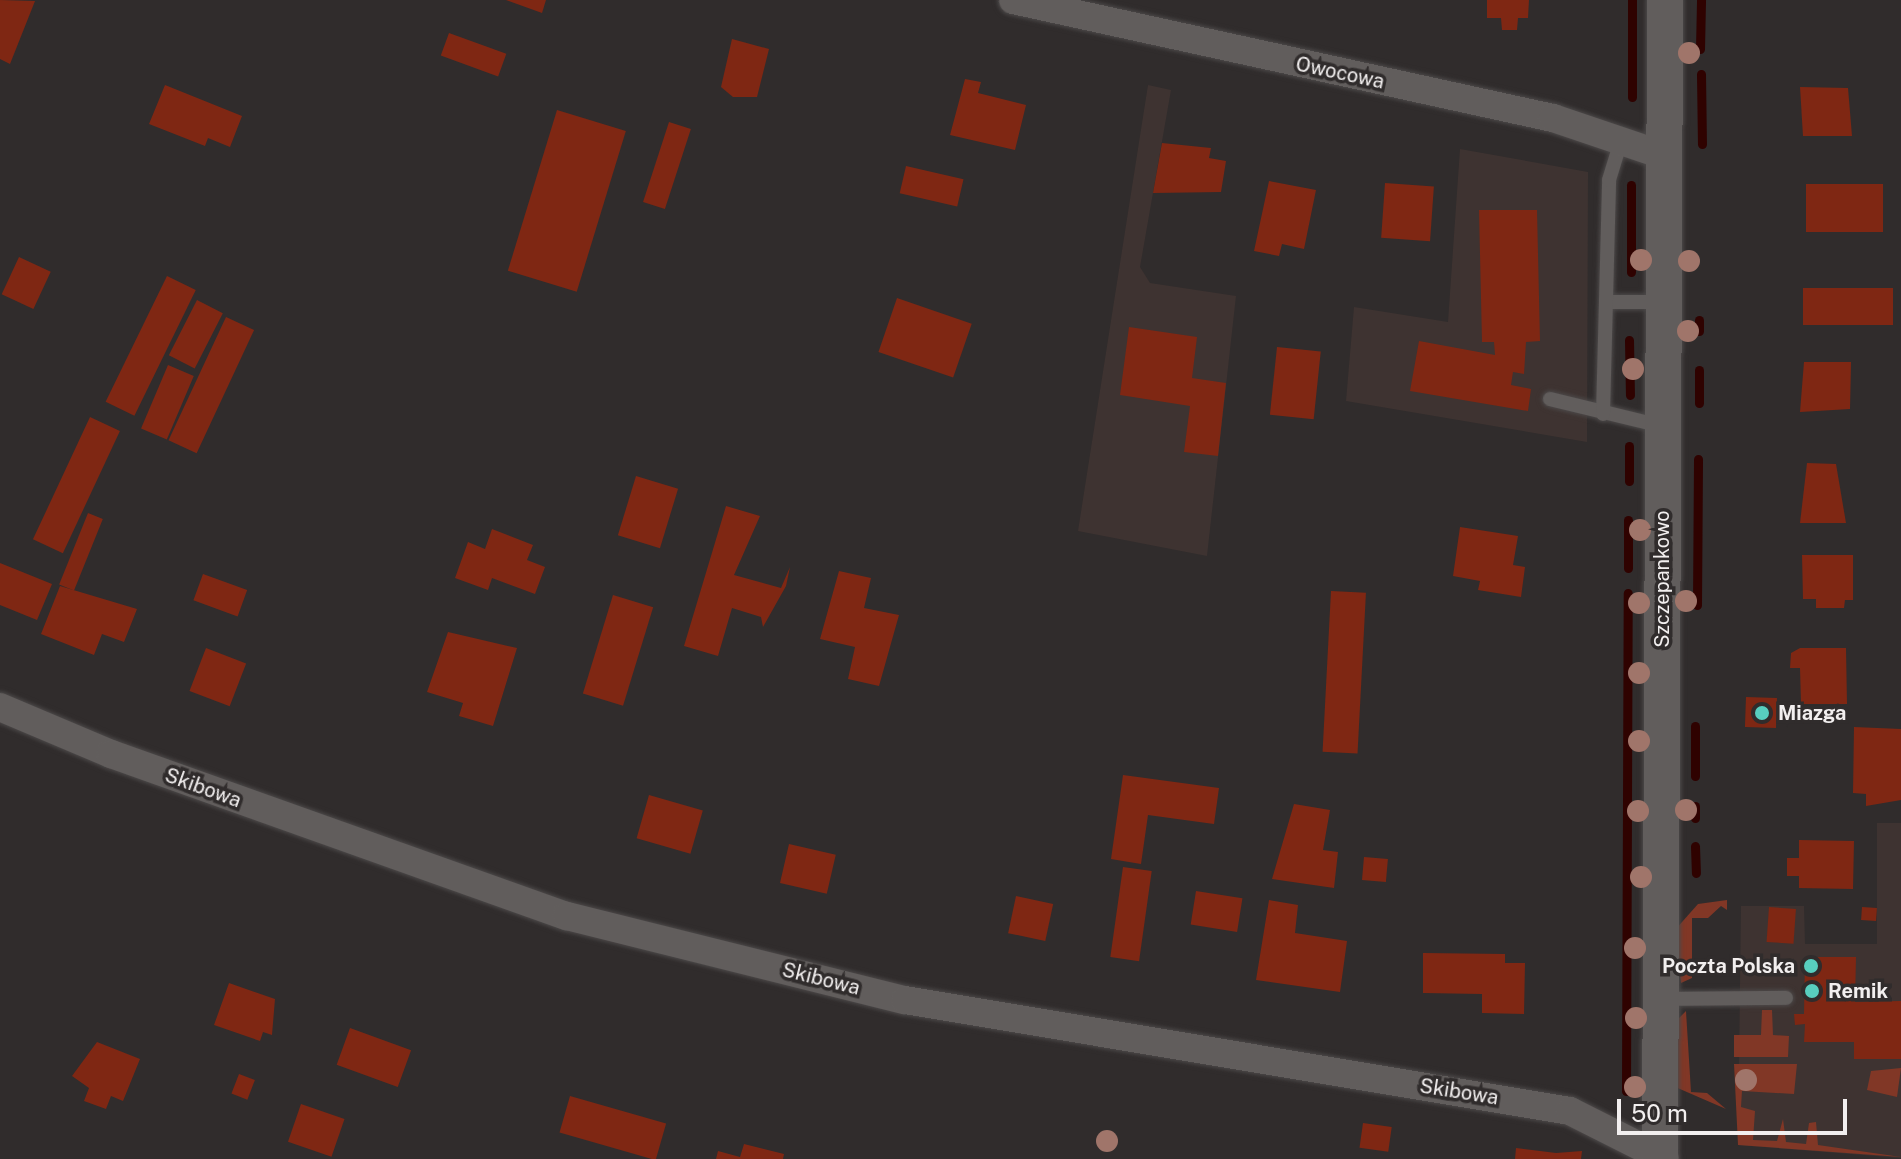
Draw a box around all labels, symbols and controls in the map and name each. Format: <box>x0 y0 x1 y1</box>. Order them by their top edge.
street label: Owocowa <box>1294 52 1386 94</box>
street label: Szczepankowo <box>1650 510 1674 648</box>
place label: Miazga <box>1778 701 1846 725</box>
marker: Miazga <box>1753 704 1771 722</box>
street label: Skibowa <box>162 763 244 813</box>
place label: Poczta Polska <box>1662 954 1795 978</box>
marker: Poczta Polska <box>1802 957 1820 975</box>
street label: Skibowa <box>780 958 862 1000</box>
place label: Remik <box>1828 979 1888 1003</box>
marker: Remik <box>1803 982 1821 1000</box>
street label: Skibowa <box>1418 1074 1500 1110</box>
scale bar <box>1621 1083 1851 1133</box>
text: 50 m <box>1631 1099 1688 1127</box>

